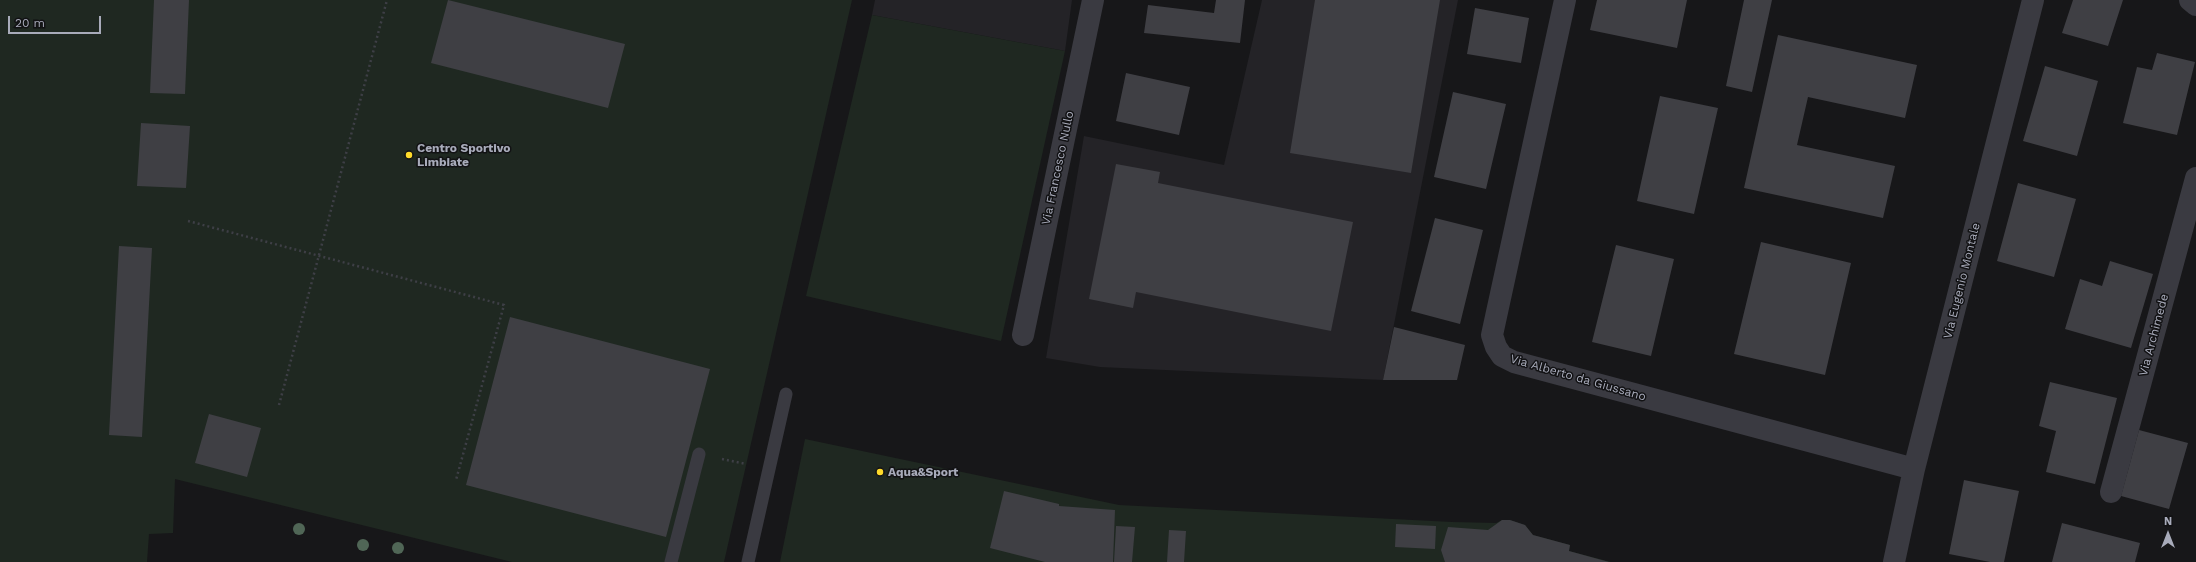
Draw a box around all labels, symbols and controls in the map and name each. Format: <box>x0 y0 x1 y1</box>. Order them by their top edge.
scale bar <box>10 8 103 34</box>
text: 20 m <box>15 16 45 30</box>
street label: Via Francesco Nullo <box>1039 110 1077 226</box>
place label: Centro Sportivo Limbiate <box>417 141 510 169</box>
marker: Centro Sportivo Limbiate <box>404 150 414 160</box>
street label: Via Eugenio Montale <box>1941 221 1983 341</box>
street label: Via Archimede <box>2136 292 2172 378</box>
street label: Via Alberto da Giussano <box>1508 352 1648 404</box>
place label: Aqua&Sport <box>888 465 958 479</box>
marker: Aqua&Sport <box>875 467 885 477</box>
north arrow <box>2148 514 2188 554</box>
text: N <box>2164 515 2172 528</box>

